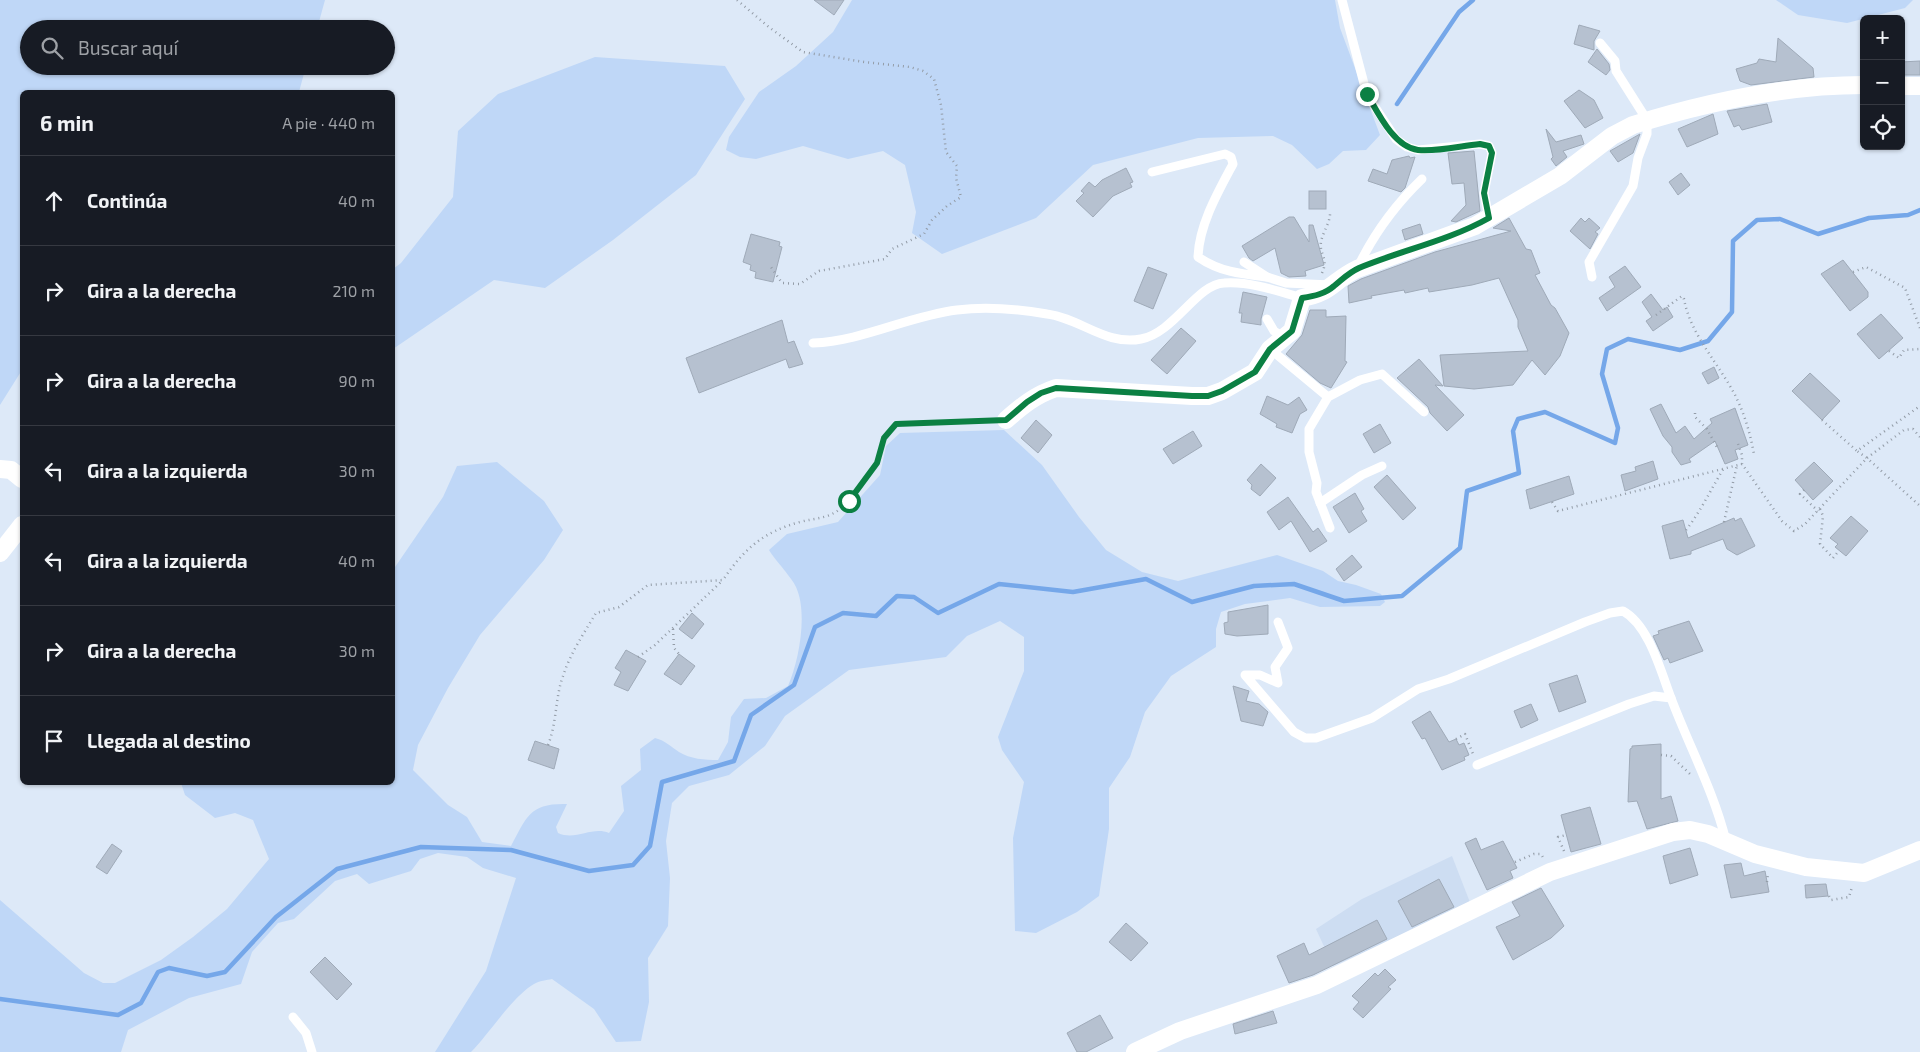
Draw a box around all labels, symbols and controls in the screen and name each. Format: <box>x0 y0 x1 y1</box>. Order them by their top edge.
map controls <box>1860 15 1905 150</box>
button: + <box>1860 15 1905 60</box>
search box <box>20 20 395 75</box>
icon: search <box>38 34 66 62</box>
text: Buscar aquí <box>78 36 178 59</box>
button: − <box>1860 60 1905 105</box>
route end <box>1356 83 1379 106</box>
button: locate <box>1860 105 1905 150</box>
text: 6 min <box>40 110 94 135</box>
text: A pie · 440 m <box>282 113 375 132</box>
icon: ahead <box>40 187 68 215</box>
text: Continúa <box>87 189 167 212</box>
text: 40 m <box>338 191 375 210</box>
icon: right <box>40 277 68 305</box>
text: Gira a la derecha <box>87 279 236 302</box>
text: 210 m <box>332 281 375 300</box>
icon: right <box>40 367 68 395</box>
text: Gira a la derecha <box>87 369 236 392</box>
text: 90 m <box>339 371 375 390</box>
icon: left <box>40 457 68 485</box>
text: Gira a la izquierda <box>87 459 248 482</box>
text: 30 m <box>339 461 375 480</box>
route start <box>838 490 861 513</box>
icon: left <box>40 547 68 575</box>
text: Gira a la izquierda <box>87 549 248 572</box>
text: 40 m <box>338 551 375 570</box>
icon: right <box>40 637 68 665</box>
text: Gira a la derecha <box>87 639 236 662</box>
text: 30 m <box>339 641 375 660</box>
icon: arrive <box>40 727 68 755</box>
text: Llegada al destino <box>87 729 251 752</box>

